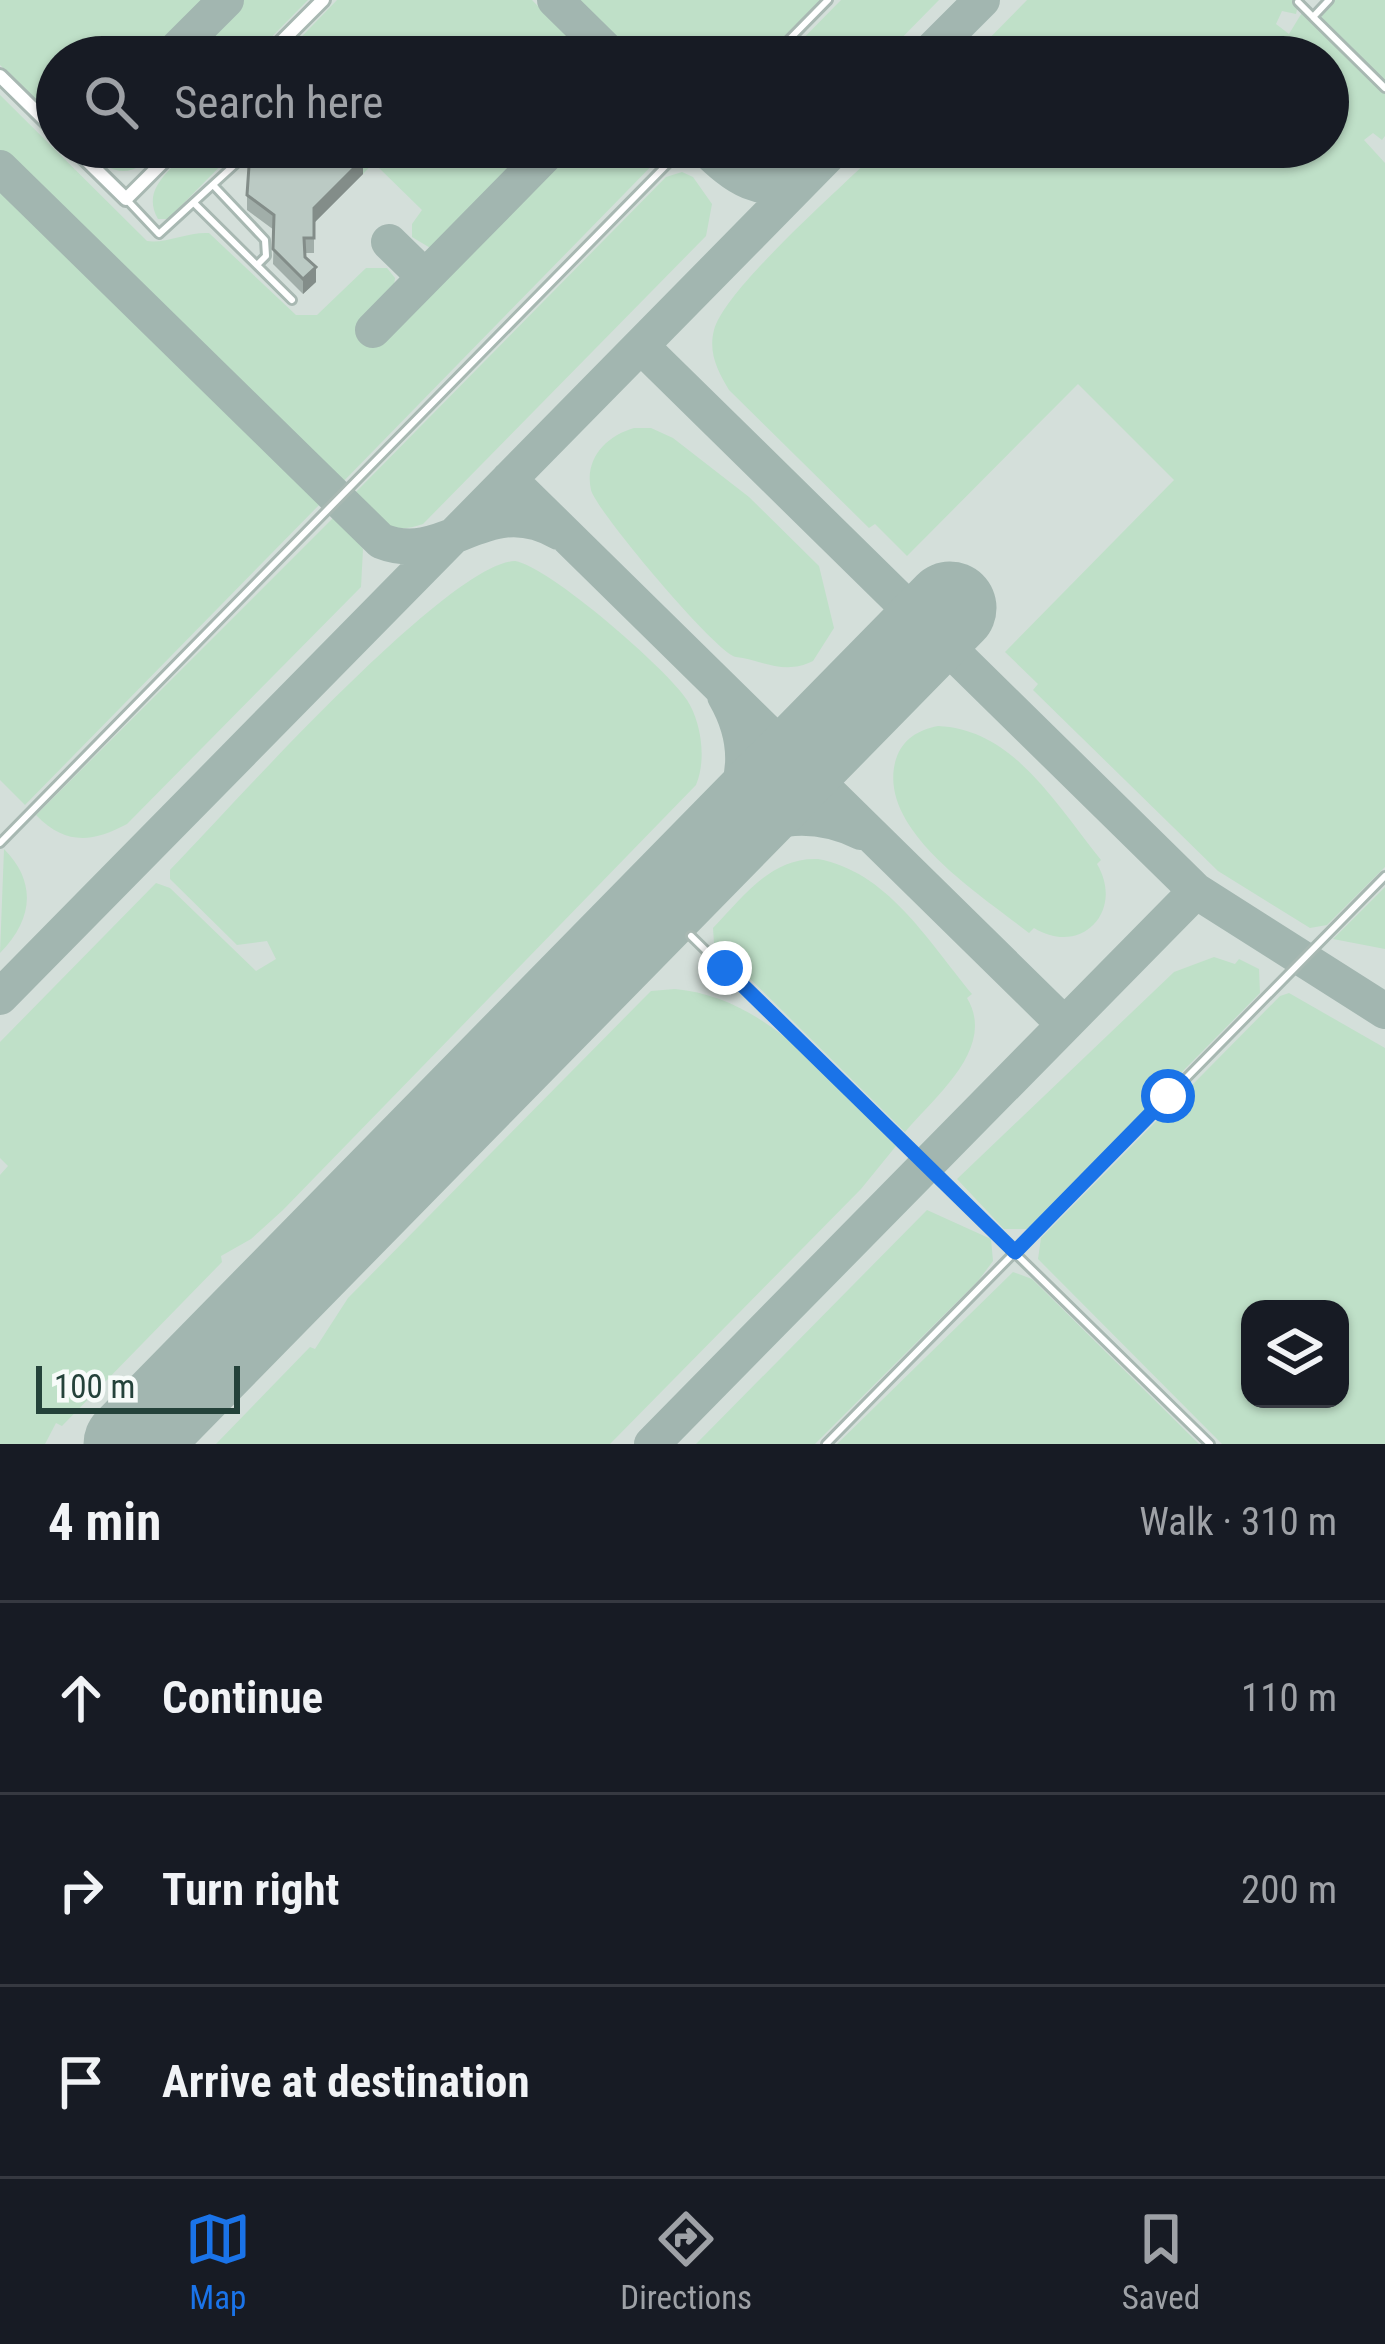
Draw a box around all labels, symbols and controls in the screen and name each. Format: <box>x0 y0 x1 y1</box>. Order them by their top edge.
search box <box>36 36 1349 168</box>
icon: search <box>78 69 144 135</box>
text: Search here <box>174 76 383 129</box>
route end <box>698 941 752 995</box>
route start <box>1141 1069 1195 1123</box>
map controls <box>1241 1300 1349 1408</box>
button: layers <box>1241 1300 1349 1408</box>
scale bar <box>36 1360 240 1413</box>
text: 100 m <box>54 1367 135 1406</box>
text: 4 min <box>48 1493 161 1552</box>
text: Walk · 310 m <box>1139 1499 1337 1545</box>
icon: ahead <box>48 1665 114 1731</box>
text: Continue <box>162 1671 323 1724</box>
text: 110 m <box>1241 1675 1337 1721</box>
icon: right <box>48 1857 114 1923</box>
text: Turn right <box>162 1863 339 1916</box>
text: 200 m <box>1241 1867 1337 1913</box>
icon: arrive <box>48 2049 114 2115</box>
text: Arrive at destination <box>162 2055 530 2108</box>
tab: Map <box>185 2206 251 2317</box>
tab: Directions <box>620 2206 752 2317</box>
tab: Saved <box>1122 2206 1200 2317</box>

